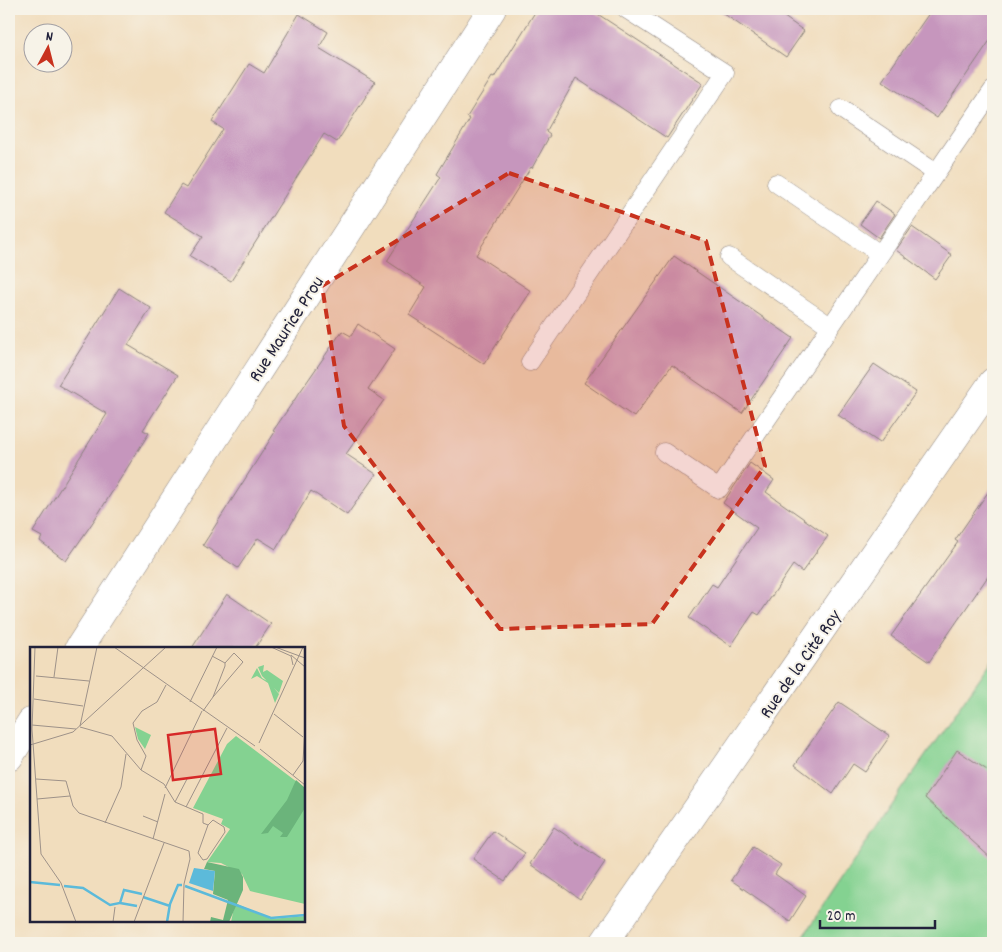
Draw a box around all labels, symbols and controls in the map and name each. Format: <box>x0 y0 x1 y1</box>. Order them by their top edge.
north arrow <box>22 22 72 72</box>
text: N <box>45 27 54 47</box>
street label: Rue Maurice Prou <box>244 272 332 388</box>
street label: Rue de la Cité Roy <box>754 605 850 725</box>
inset map <box>30 647 305 922</box>
scale bar <box>820 897 934 929</box>
text: 20 m <box>827 906 855 928</box>

